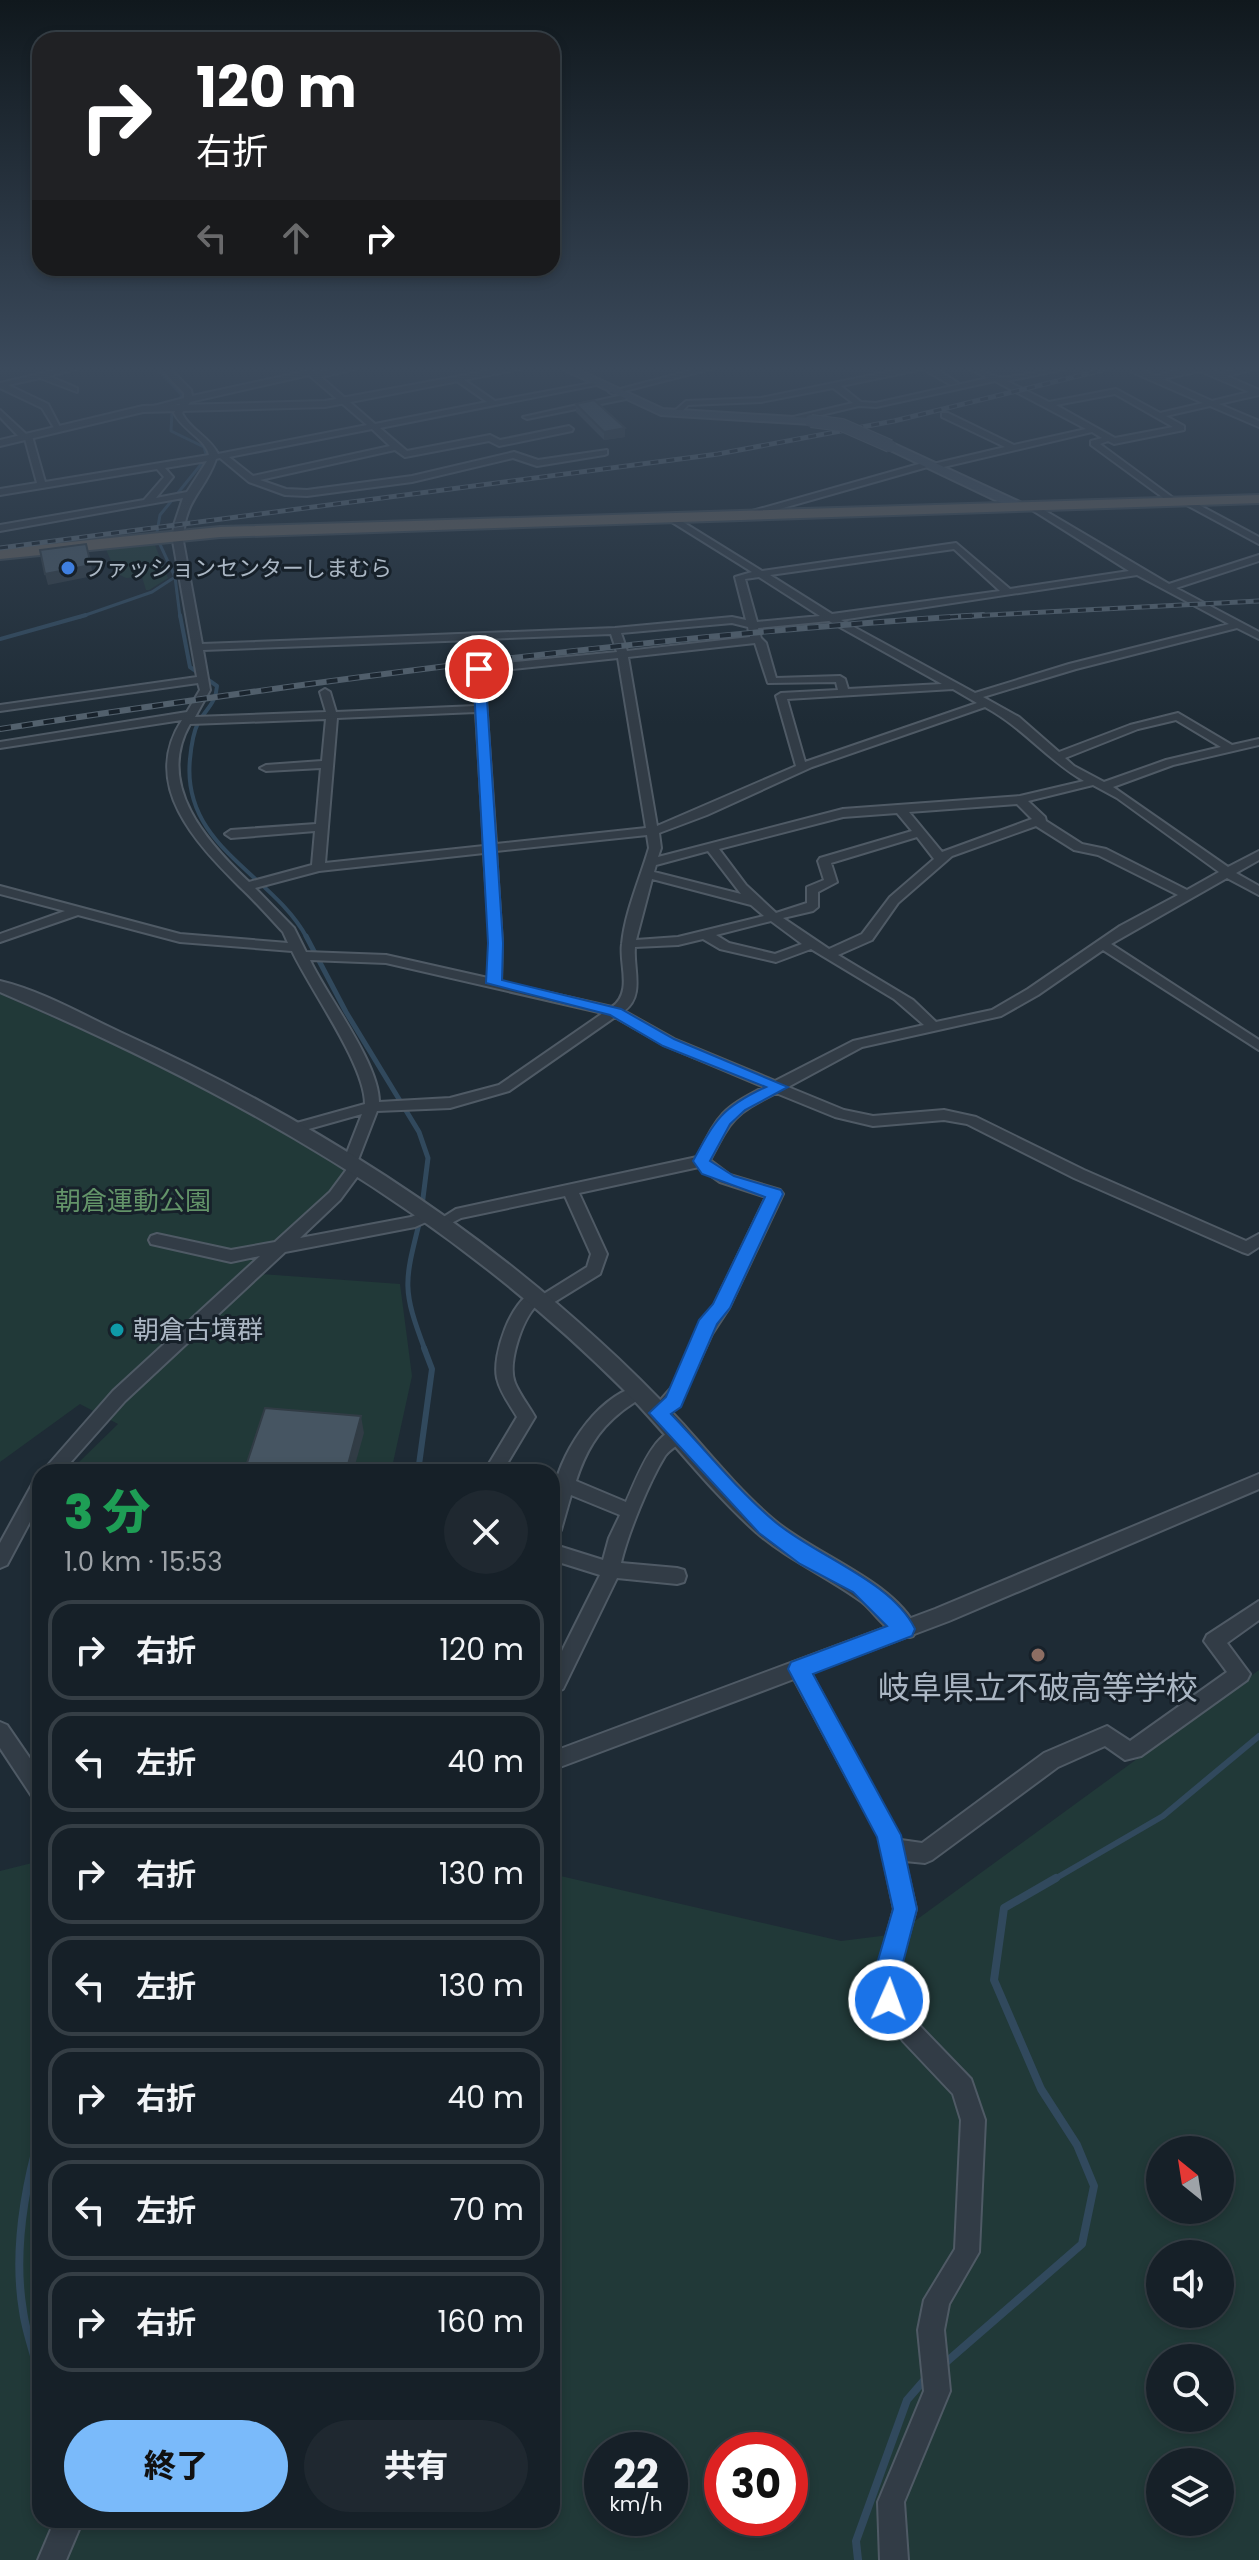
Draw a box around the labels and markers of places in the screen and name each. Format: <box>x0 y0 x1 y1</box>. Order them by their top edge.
place label: ファッションセンターしまむら <box>84 553 392 584</box>
marker: ファッションセンターしまむら <box>59 559 77 577</box>
pin <box>445 635 513 703</box>
place label: 朝倉古墳群 <box>133 1312 263 1348</box>
marker: 朝倉古墳群 <box>108 1321 126 1339</box>
marker: 岐阜県立不破高等学校 <box>1029 1646 1047 1664</box>
place label: 岐阜県立不破高等学校 <box>878 1665 1198 1710</box>

